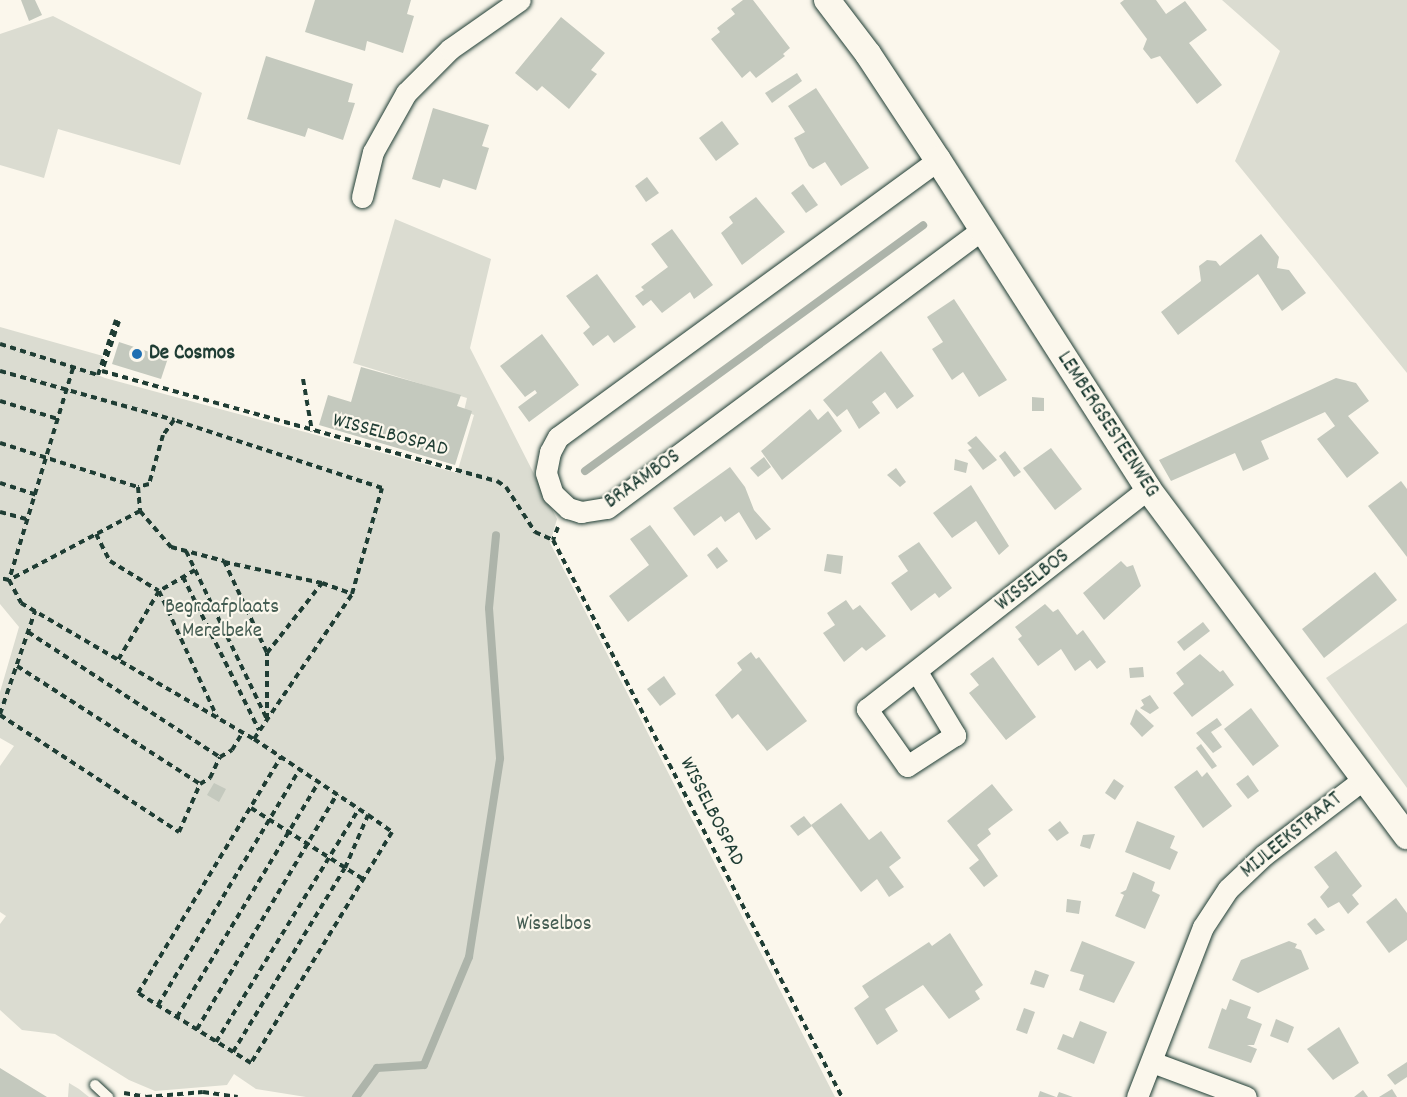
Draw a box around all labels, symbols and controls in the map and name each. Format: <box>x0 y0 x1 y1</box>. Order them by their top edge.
place label: De Cosmos <box>149 341 235 367</box>
marker: De Cosmos <box>130 347 144 361</box>
street label: LEMBERGSESTEENWEG <box>1050 347 1164 503</box>
street label: WISSELBOSPAD <box>330 409 450 463</box>
street label: BRAAMBOS <box>600 445 686 515</box>
street label: WISSELBOS <box>991 544 1075 618</box>
park label: Begraafplaats Merelbeke <box>165 595 279 645</box>
street label: WISSELBOSPAD <box>673 754 749 870</box>
street label: MIJLEEKSTRAAT <box>1236 787 1348 885</box>
park label: Wisselbos <box>516 912 592 938</box>

